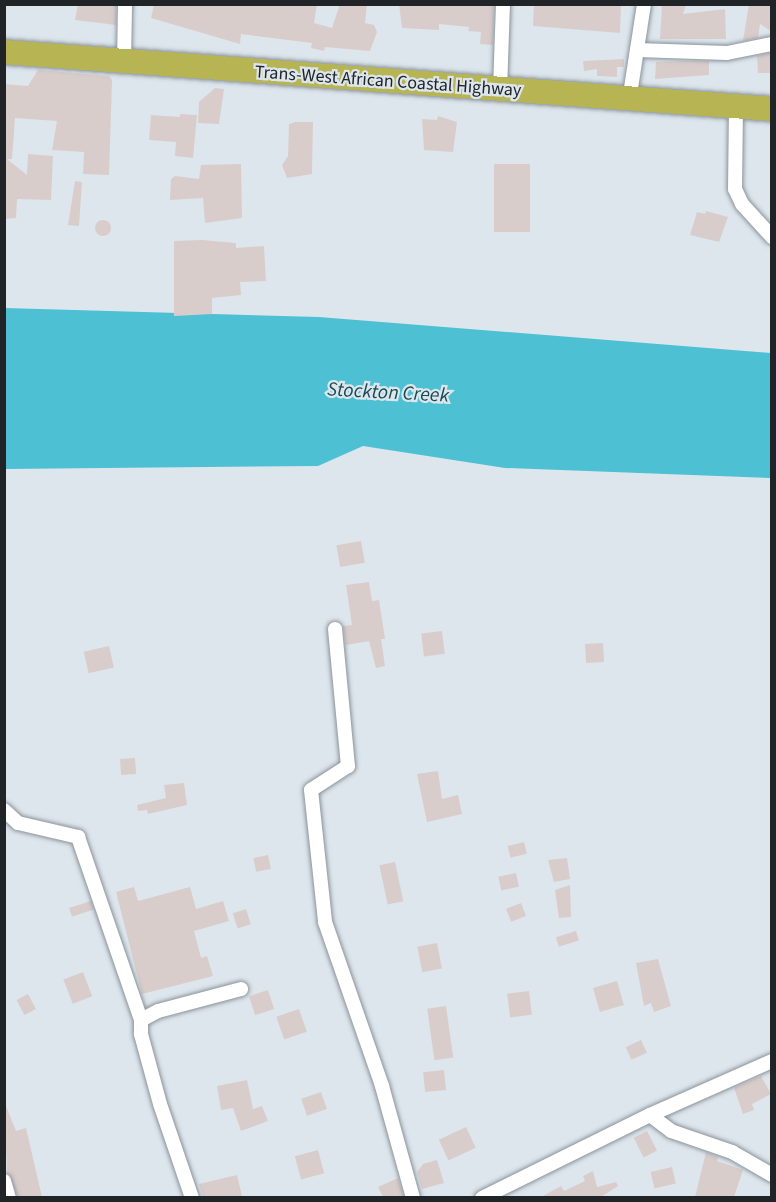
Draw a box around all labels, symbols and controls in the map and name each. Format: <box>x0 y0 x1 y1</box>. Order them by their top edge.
street label: Trans-West African Coastal Highway <box>254 62 522 102</box>
water label: Stockton Creek <box>326 378 450 408</box>

